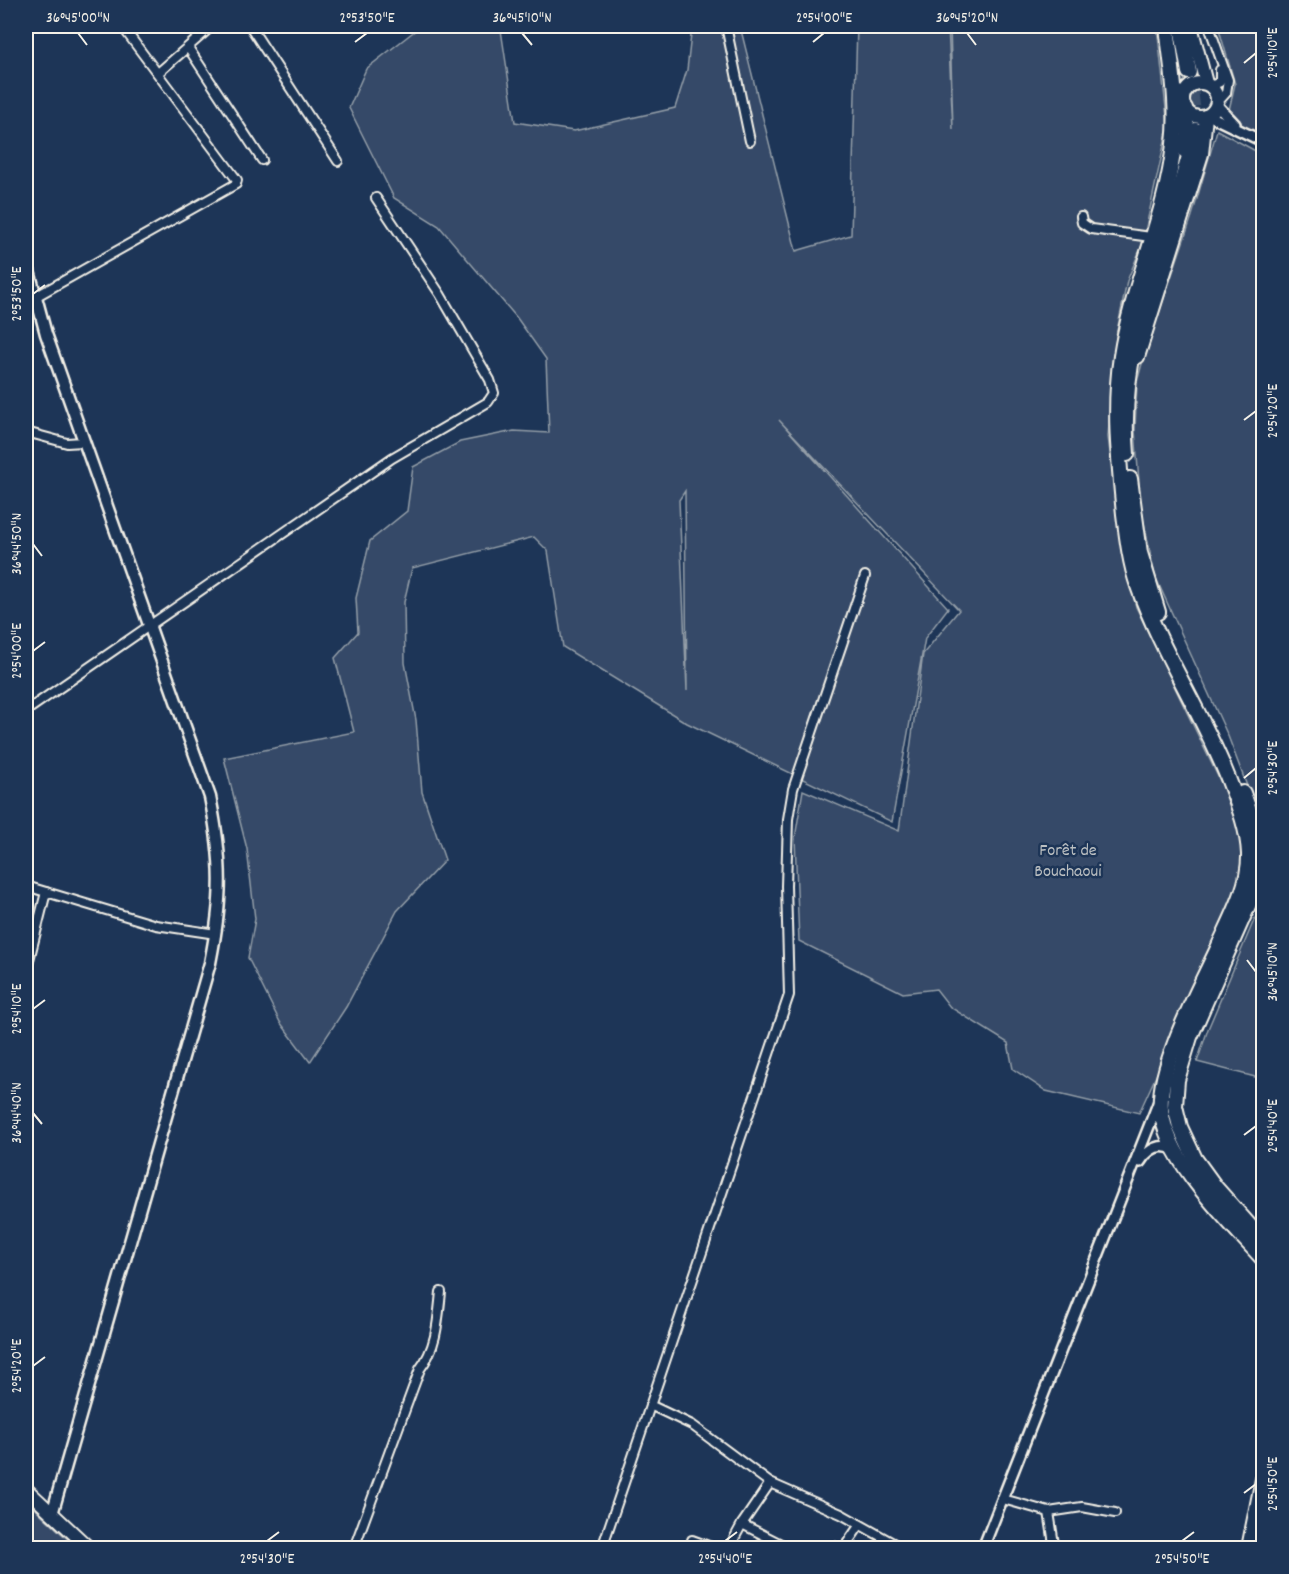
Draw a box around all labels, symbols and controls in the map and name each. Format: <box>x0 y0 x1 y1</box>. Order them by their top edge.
text: 36°45'00"N <box>46 8 110 30</box>
text: 2°53'50"E <box>339 8 395 30</box>
text: 36°45'10"N <box>492 8 552 30</box>
text: 2°54'00"E <box>796 8 852 30</box>
text: 36°45'20"N <box>936 8 998 30</box>
text: 2°54'10"E <box>1263 27 1285 79</box>
text: 2°53'50"E <box>7 266 29 322</box>
text: 2°54'20"E <box>1263 384 1285 438</box>
text: 36°44'50"N <box>7 513 29 575</box>
text: 2°54'00"E <box>7 623 29 679</box>
text: 2°54'30"E <box>1263 741 1285 795</box>
park label: Forêt de Bouchaoui <box>1034 839 1102 885</box>
text: 36°45'10"N <box>1263 942 1285 1002</box>
text: 2°54'10"E <box>7 983 29 1035</box>
text: 36°44'40"N <box>7 1082 29 1144</box>
text: 2°54'40"E <box>1263 1099 1285 1153</box>
text: 2°54'20"E <box>7 1339 29 1393</box>
text: 2°54'50"E <box>1263 1456 1285 1511</box>
text: 2°54'30"E <box>240 1549 294 1571</box>
text: 2°54'40"E <box>698 1549 752 1571</box>
text: 2°54'50"E <box>1155 1549 1210 1571</box>

